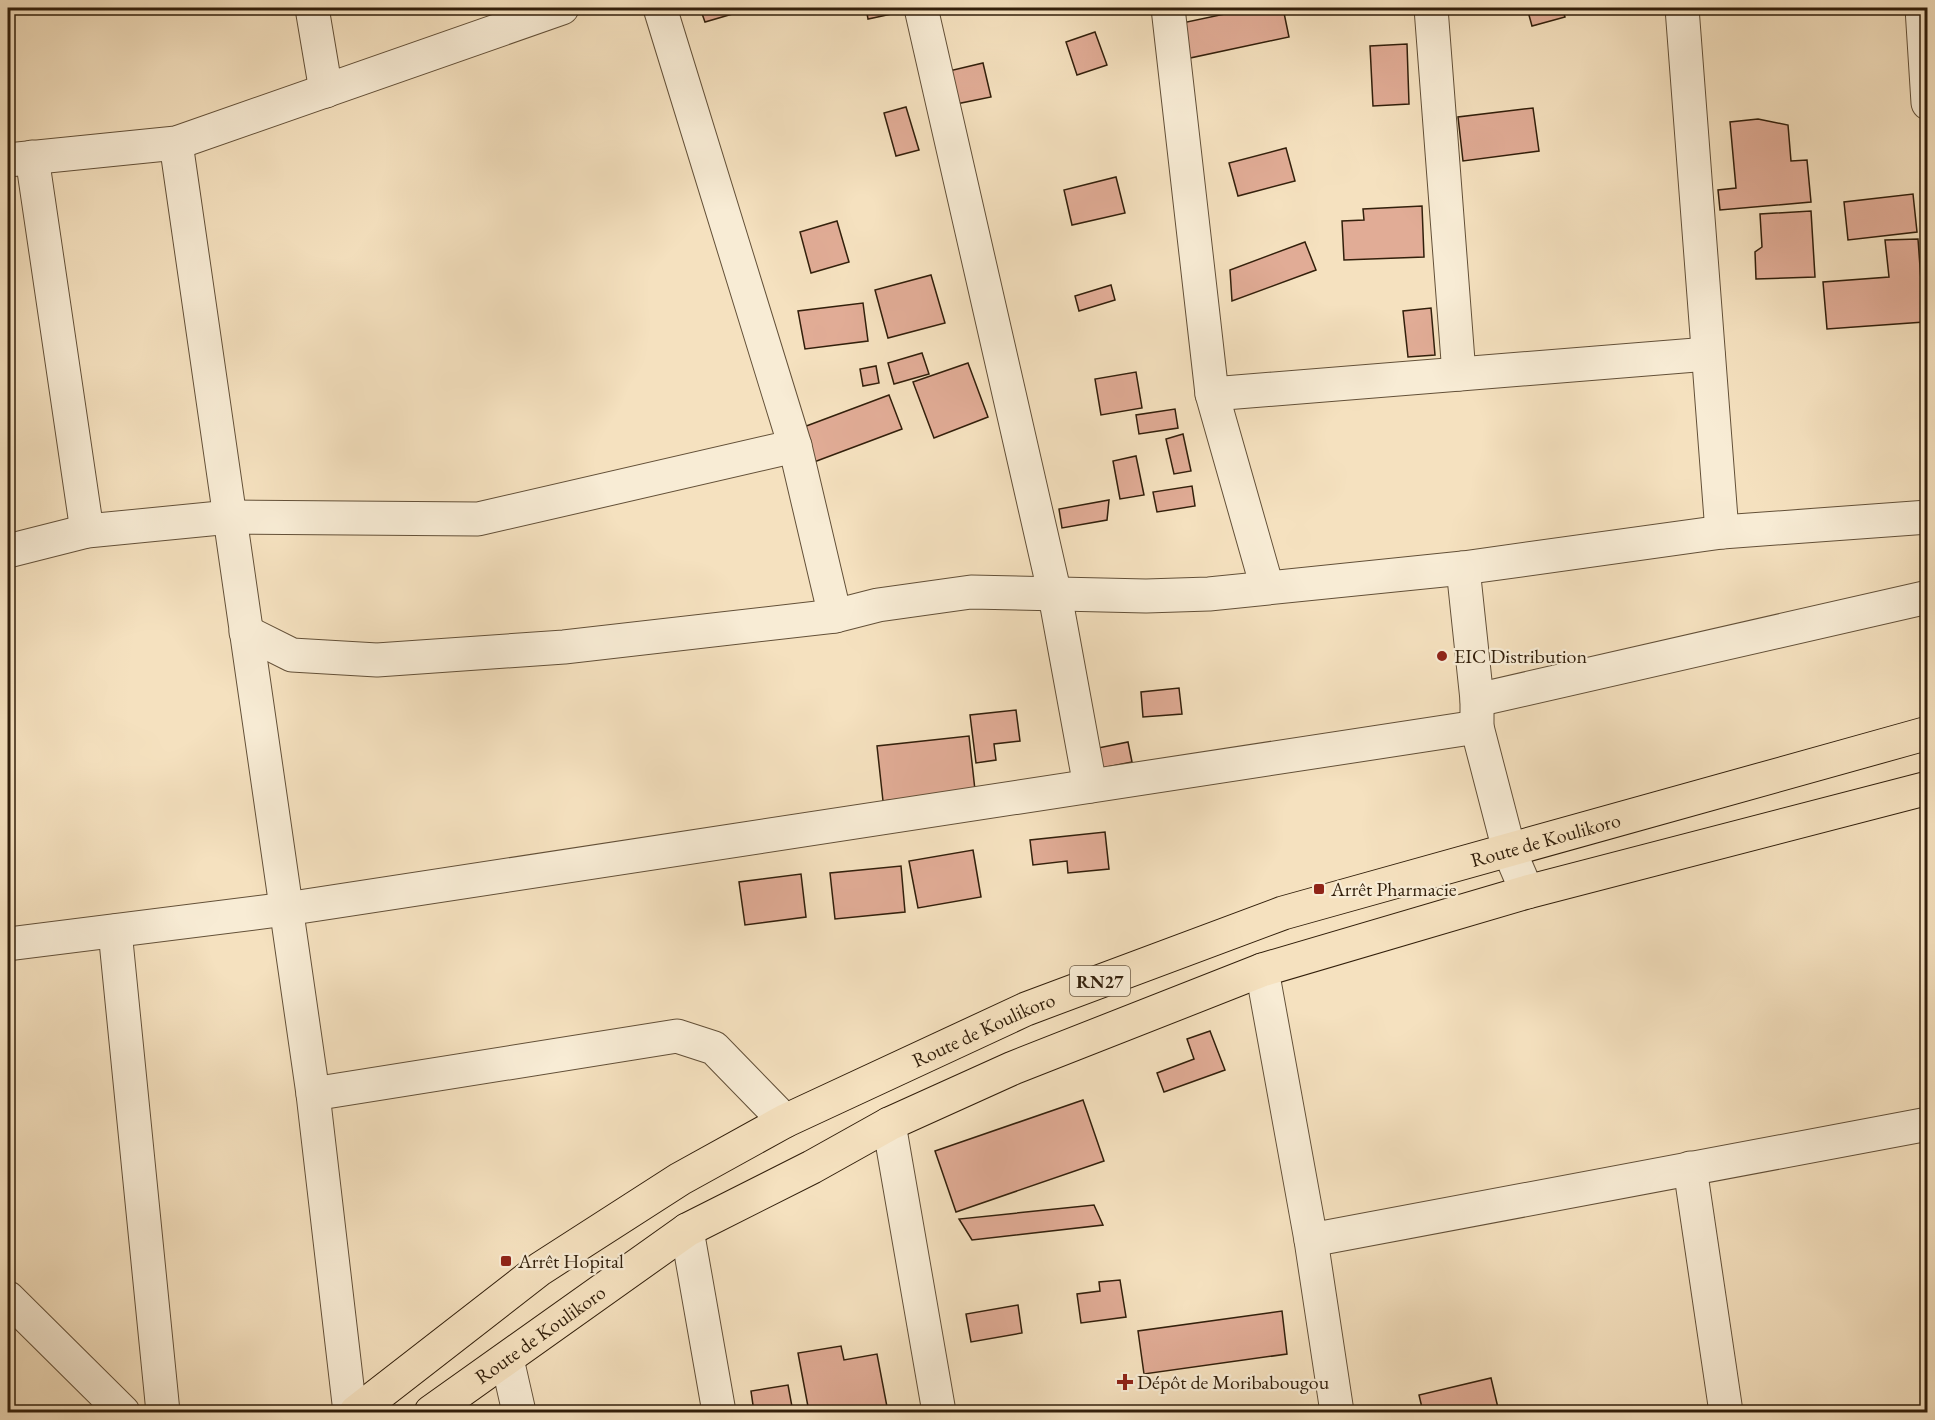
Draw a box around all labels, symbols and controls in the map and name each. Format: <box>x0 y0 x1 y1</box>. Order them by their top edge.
place label: EIC Distribution <box>1454 643 1587 669</box>
marker: EIC Distribution <box>1435 649 1449 663</box>
street label: Route de Koulikoro <box>1468 806 1623 873</box>
place label: Arrêt Pharmacie <box>1330 876 1457 902</box>
marker: Arrêt Pharmacie <box>1312 882 1326 896</box>
road number: RN27 <box>1070 966 1130 996</box>
street label: Route de Koulikoro <box>908 986 1059 1073</box>
place label: Arrêt Hopital <box>517 1248 624 1274</box>
marker: Arrêt Hopital <box>499 1254 513 1268</box>
street label: Route de Koulikoro <box>470 1279 611 1390</box>
place label: Dépôt de Moribabougou <box>1137 1369 1330 1395</box>
marker: Dépôt de Moribabougou <box>1118 1375 1132 1389</box>

